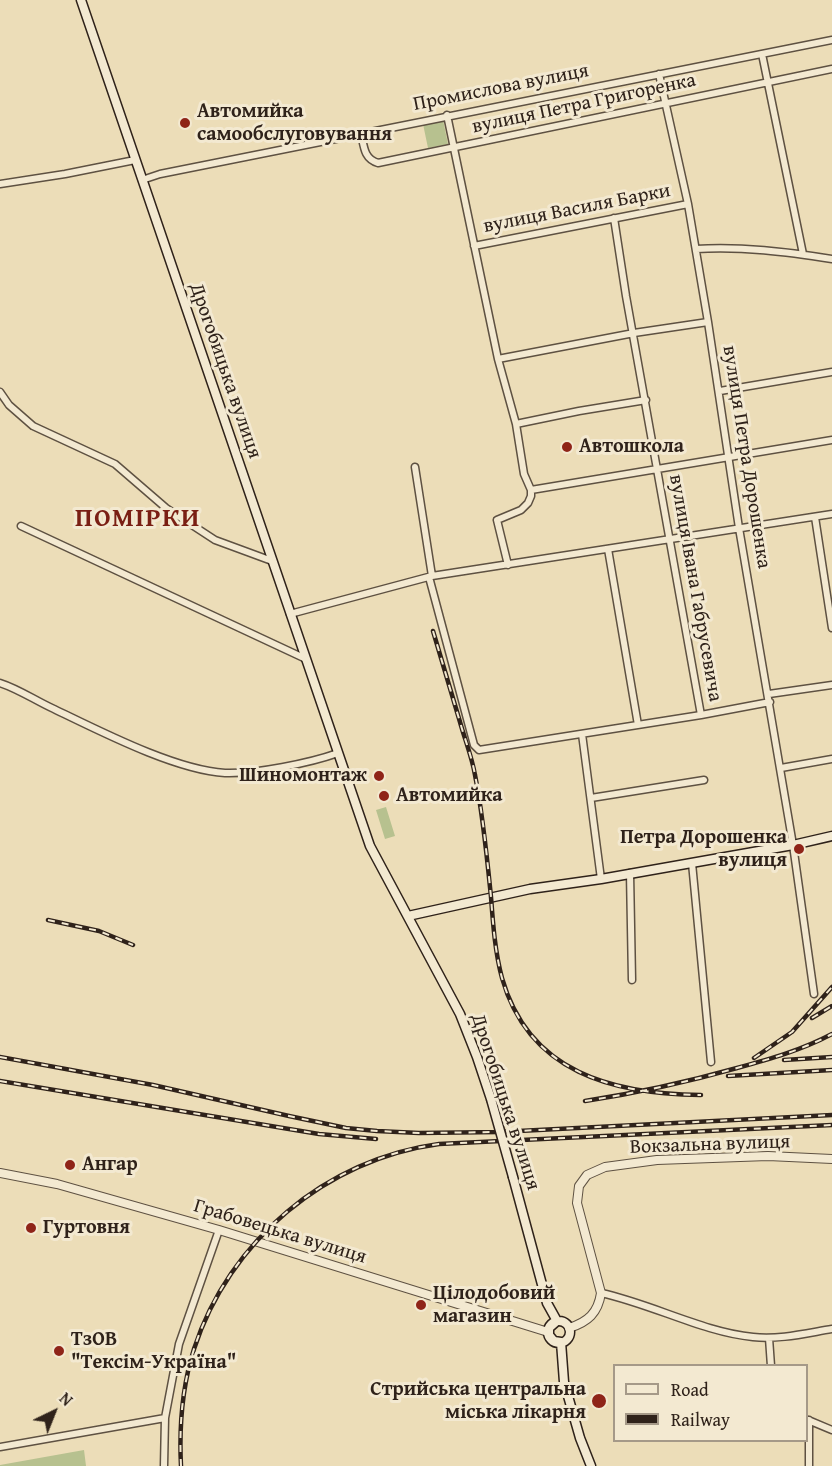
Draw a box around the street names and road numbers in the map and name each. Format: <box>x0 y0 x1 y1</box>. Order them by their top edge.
street label: Промислова вулиця <box>411 59 591 117</box>
street label: вулиця Петра Григоренка <box>470 69 698 139</box>
street label: вулиця Василя Барки <box>481 179 673 239</box>
street label: Дрогобицька вулиця <box>184 280 266 462</box>
street label: вулиця Петра Дорошенка <box>717 344 775 570</box>
street label: вулиця Івана Габрусевича <box>663 473 727 703</box>
street label: Дрогобицька вулиця <box>465 1011 545 1193</box>
street label: Вокзальна вулиця <box>629 1130 791 1160</box>
street label: Грабовецька вулиця <box>191 1194 369 1270</box>

